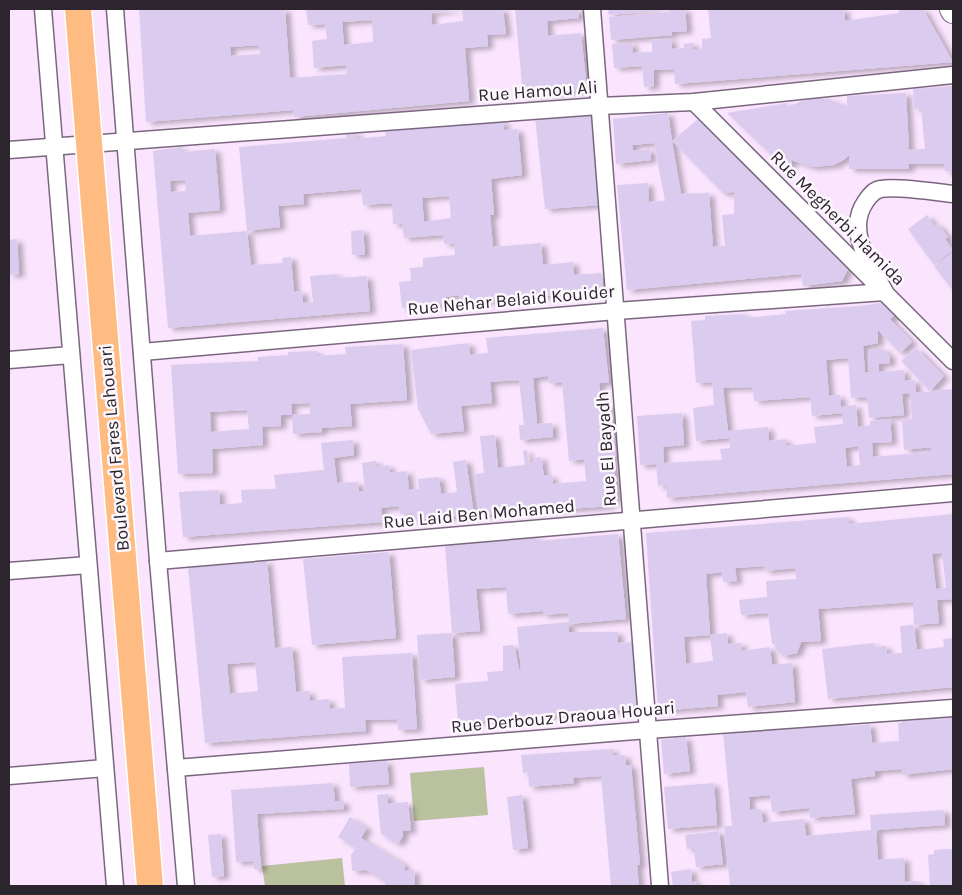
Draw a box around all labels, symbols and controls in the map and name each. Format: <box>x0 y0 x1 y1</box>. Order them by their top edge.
street label: Rue Hamou Ali <box>477 76 599 106</box>
street label: Rue Megherbi Hamida <box>766 146 910 290</box>
street label: Rue Nehar Belaid Kouider <box>407 280 616 320</box>
street label: Boulevard Fares Lahouari <box>94 344 134 552</box>
street label: Rue El Bayadh <box>591 390 621 508</box>
street label: Rue Laid Ben Mohamed <box>382 495 576 533</box>
street label: Rue Derbouz Draoua Houari <box>450 696 676 738</box>

